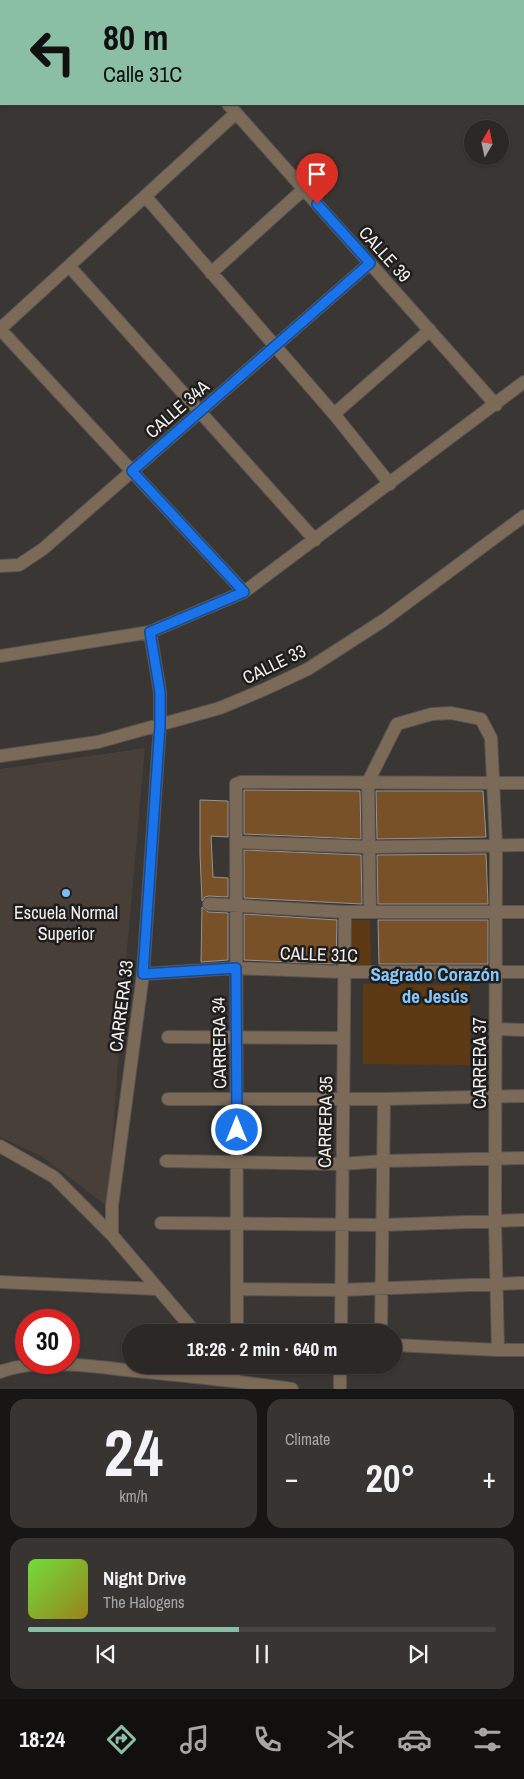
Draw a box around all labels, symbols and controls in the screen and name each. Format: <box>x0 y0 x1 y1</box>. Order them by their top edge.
text: 80 m <box>103 14 168 61</box>
icon: left <box>20 20 85 85</box>
text: Calle 31C <box>103 59 182 89</box>
north arrow <box>464 120 509 165</box>
map controls <box>464 120 509 165</box>
pin <box>296 153 338 204</box>
icon: arrive <box>303 160 331 188</box>
street label: CALLE 39 <box>353 221 417 287</box>
street label: CALLE 34A <box>140 374 214 444</box>
street label: CALLE 33 <box>238 638 310 690</box>
marker: Escuela Normal Superior <box>60 887 72 899</box>
place label: Escuela Normal Superior <box>14 900 118 946</box>
street label: CALLE 31C <box>280 940 358 968</box>
street label: CARRERA 33 <box>103 959 139 1053</box>
district label: Sagrado Corazón de Jesús <box>371 961 500 1009</box>
street label: CARRERA 34 <box>206 997 232 1089</box>
street label: CARRERA 37 <box>467 1017 492 1109</box>
street label: CARRERA 35 <box>312 1076 338 1168</box>
position arrow <box>210 1103 262 1155</box>
speed limit sign: 30 <box>15 1309 80 1374</box>
text: 18:26 · 2 min · 640 m <box>187 1336 337 1362</box>
text: 24 <box>104 1409 163 1496</box>
text: Climate <box>285 1428 330 1450</box>
text: 20° <box>366 1453 415 1504</box>
text: − <box>285 1459 298 1497</box>
text: + <box>483 1459 496 1497</box>
text: km/h <box>119 1485 148 1507</box>
text: Night Drive <box>103 1565 186 1591</box>
text: The Halogens <box>103 1591 185 1613</box>
icon: previous <box>92 1640 120 1668</box>
icon: pause <box>248 1640 276 1668</box>
icon: next <box>404 1640 432 1668</box>
icon: directions <box>104 1722 139 1757</box>
icon: music <box>177 1722 212 1757</box>
icon: phone <box>250 1722 285 1757</box>
icon: climate <box>323 1722 358 1757</box>
icon: car <box>397 1722 432 1757</box>
icon: filters <box>470 1722 505 1757</box>
text: 18:24 <box>19 1724 65 1754</box>

